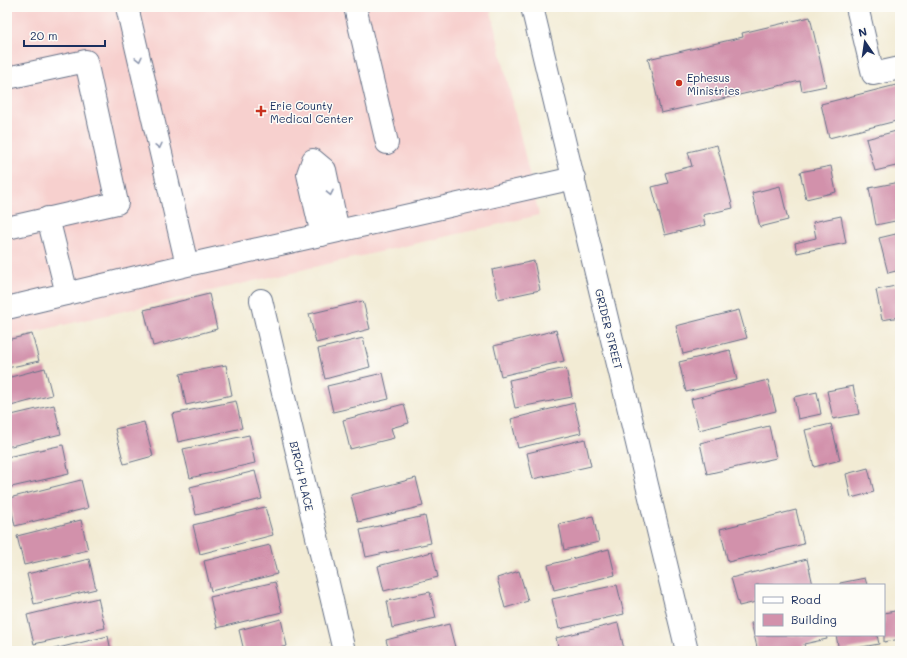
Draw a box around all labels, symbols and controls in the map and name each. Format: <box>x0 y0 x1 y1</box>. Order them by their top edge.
scale bar <box>24 22 105 48</box>
north arrow <box>845 22 885 62</box>
text: N <box>857 24 868 40</box>
text: 20 m <box>30 27 58 43</box>
one-way arrow <box>135 55 143 62</box>
place label: Ephesus Ministries <box>687 70 740 98</box>
marker: Ephesus Ministries <box>674 78 684 88</box>
place label: Erie County Medical Center <box>270 98 353 126</box>
marker: Erie County Medical Center <box>255 105 267 117</box>
one-way arrow <box>155 143 163 149</box>
one-way arrow <box>325 190 333 196</box>
street label: GRIDER STREET <box>592 287 626 371</box>
street label: BIRCH PLACE <box>287 439 317 513</box>
legend <box>755 584 885 636</box>
text: Road <box>791 591 821 607</box>
text: Building <box>791 611 837 627</box>

